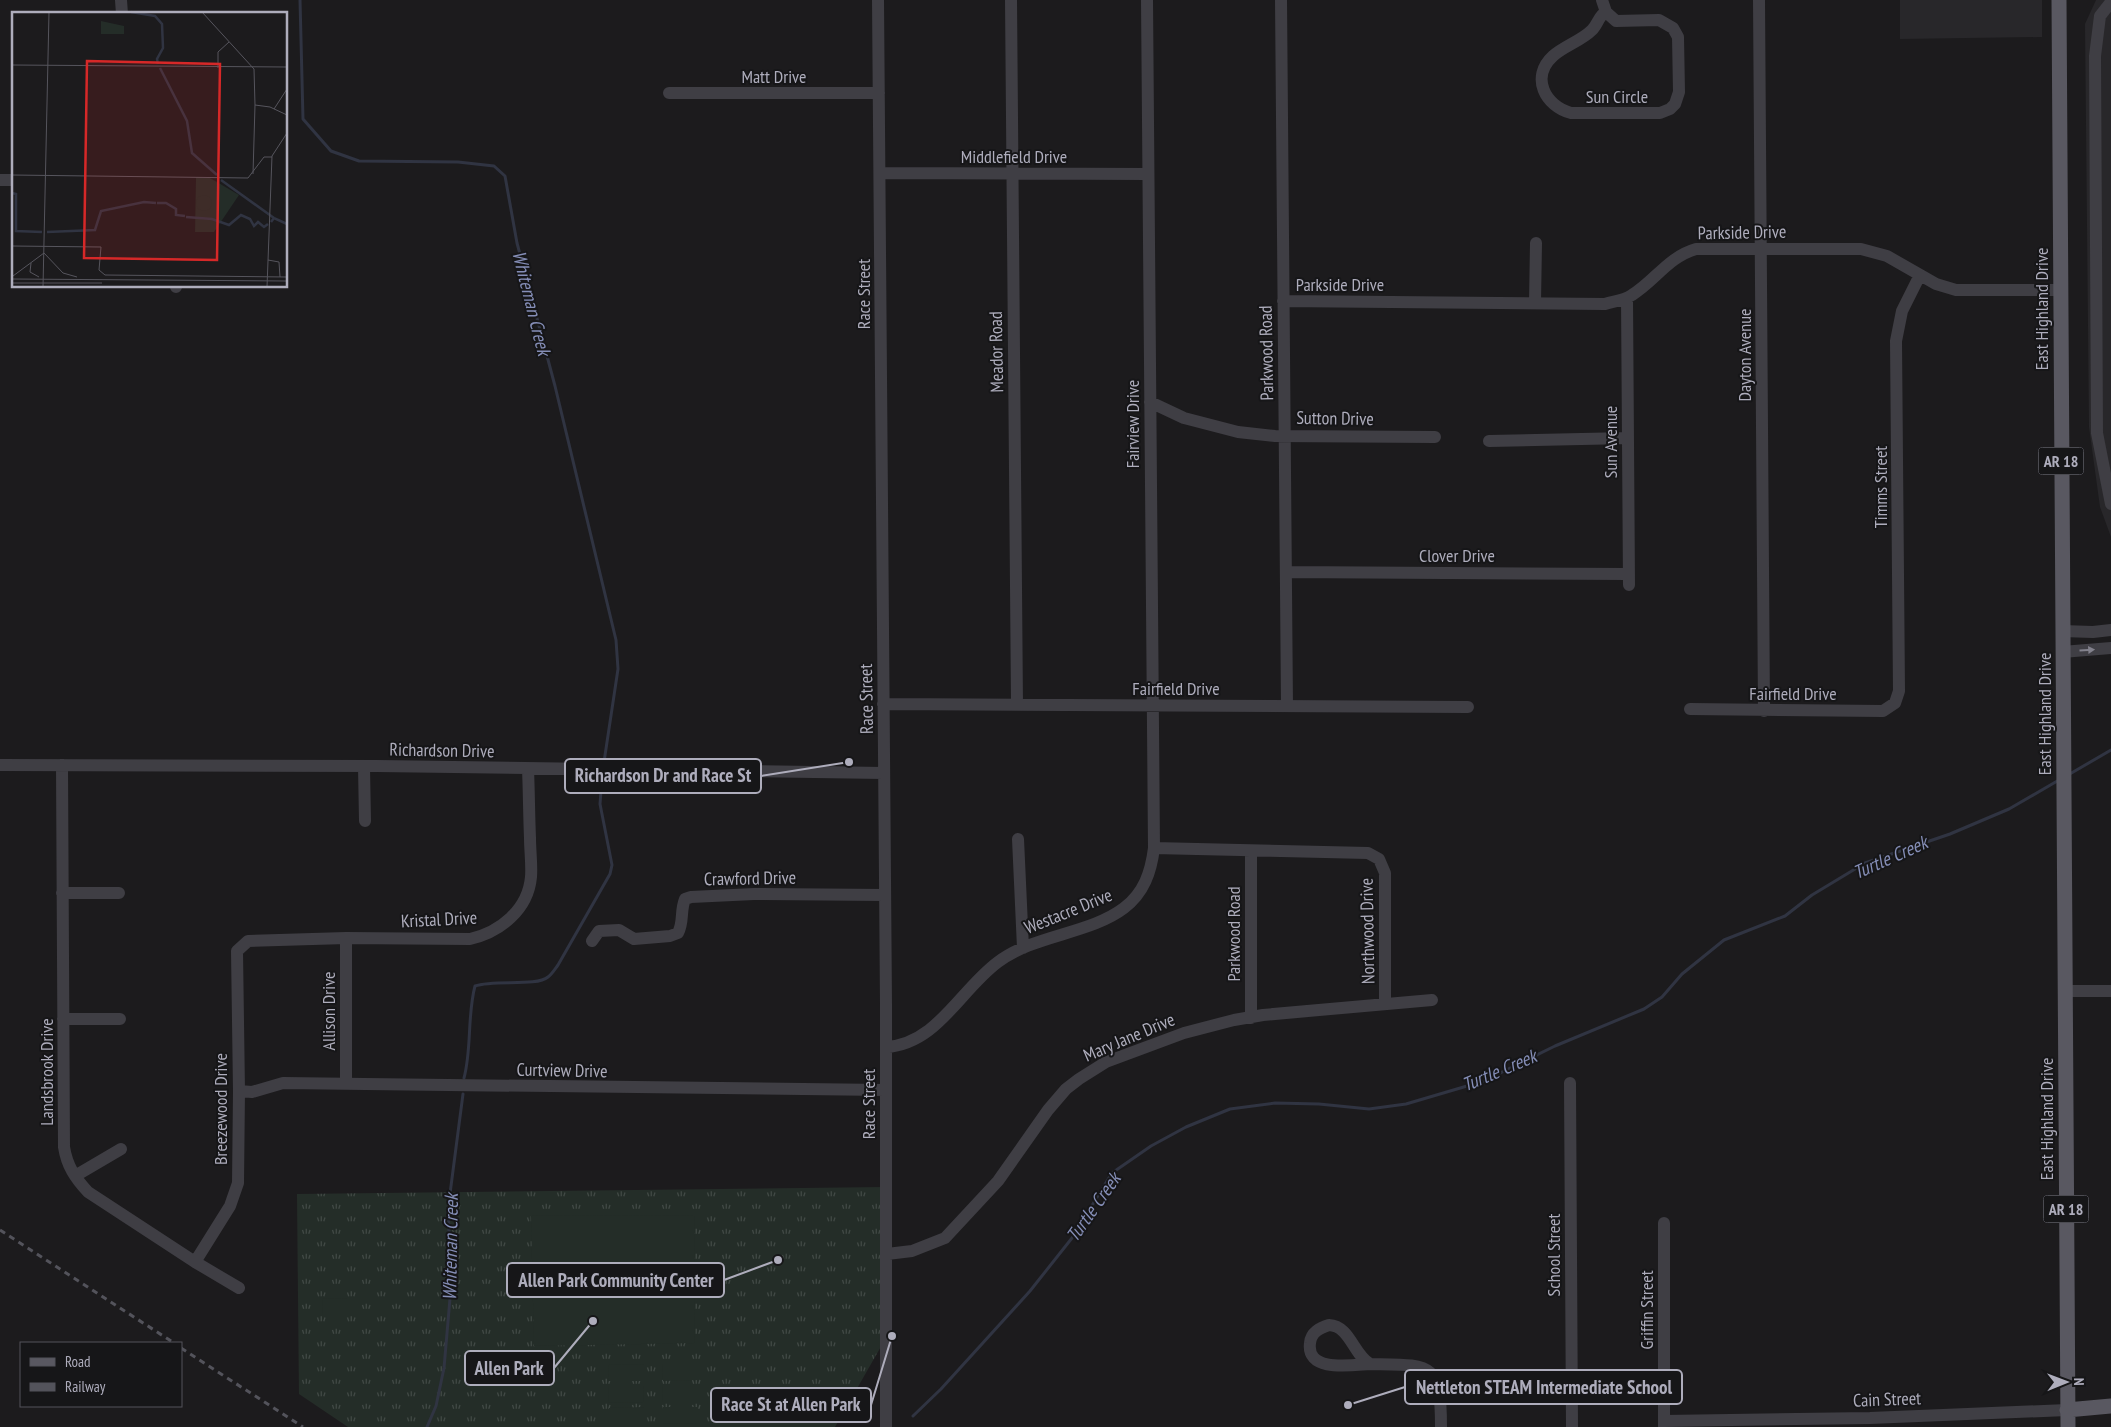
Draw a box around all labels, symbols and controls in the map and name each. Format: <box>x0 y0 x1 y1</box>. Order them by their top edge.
inset map <box>12 12 288 288</box>
street label: Matt Drive <box>741 65 807 88</box>
street label: Sun Circle <box>1586 85 1648 108</box>
street label: Middlefield Drive <box>961 145 1067 168</box>
street label: Parkside Drive <box>1698 220 1786 244</box>
water label: Whiteman Creek <box>507 248 557 360</box>
street label: East Highland Drive <box>2030 248 2053 370</box>
street label: Race Street <box>852 259 875 329</box>
street label: Parkside Drive <box>1296 273 1384 296</box>
street label: Parkwood Road <box>1254 305 1278 401</box>
street label: Dayton Avenue <box>1733 309 1756 401</box>
street label: Meador Road <box>984 311 1008 393</box>
street label: Fairview Drive <box>1121 380 1144 468</box>
street label: Sutton Drive <box>1296 406 1374 430</box>
street label: Sun Avenue <box>1599 406 1622 478</box>
street label: Timms Street <box>1869 446 1892 528</box>
road number: AR 18 <box>2038 448 2084 474</box>
street label: Clover Drive <box>1419 544 1495 567</box>
one-way arrow <box>2079 646 2095 654</box>
street label: East Highland Drive <box>2033 653 2056 775</box>
street label: Race Street <box>854 664 878 734</box>
street label: Fairfield Drive <box>1132 677 1220 700</box>
street label: Fairfield Drive <box>1749 682 1837 705</box>
street label: Richardson Drive <box>389 738 495 762</box>
callout: Richardson Dr and Race St <box>565 759 761 793</box>
text: Richardson Dr and Race St <box>575 763 752 787</box>
water label: Turtle Creek <box>1849 829 1933 884</box>
street label: Crawford Drive <box>704 866 796 890</box>
street label: Northwood Drive <box>1355 878 1379 984</box>
street label: Westacre Drive <box>1021 883 1115 939</box>
street label: Parkwood Road <box>1222 886 1245 982</box>
street label: Kristal Drive <box>400 906 478 932</box>
street label: Allison Drive <box>317 971 340 1051</box>
street label: Mary Jane Drive <box>1080 1007 1178 1067</box>
street label: Landsbrook Drive <box>35 1018 58 1126</box>
water label: Turtle Creek <box>1458 1043 1542 1096</box>
street label: Breezewood Drive <box>209 1053 232 1165</box>
street label: Curtview Drive <box>516 1058 608 1082</box>
street label: East Highland Drive <box>2035 1058 2058 1180</box>
street label: Race Street <box>857 1069 880 1139</box>
water label: Turtle Creek <box>1061 1166 1127 1246</box>
water label: Whiteman Creek <box>437 1191 463 1301</box>
road number: AR 18 <box>2044 1196 2088 1222</box>
street label: School Street <box>1542 1214 1565 1296</box>
callout: Allen Park Community Center <box>507 1263 724 1297</box>
text: Allen Park Community Center <box>517 1268 714 1292</box>
street label: Griffin Street <box>1635 1270 1658 1350</box>
legend <box>20 1342 182 1407</box>
callout: Allen Park <box>465 1351 554 1385</box>
text: Road <box>65 1352 91 1371</box>
text: Allen Park <box>473 1356 544 1380</box>
north arrow <box>2041 1357 2091 1407</box>
callout: Nettleton STEAM Intermediate School <box>1405 1370 1682 1404</box>
text: Nettleton STEAM Intermediate School <box>1416 1375 1672 1399</box>
text: Railway <box>65 1377 106 1396</box>
text: N <box>2070 1378 2088 1386</box>
street label: Cain Street <box>1853 1386 1921 1412</box>
callout: Race St at Allen Park <box>711 1388 871 1422</box>
text: Race St at Allen Park <box>721 1392 861 1416</box>

